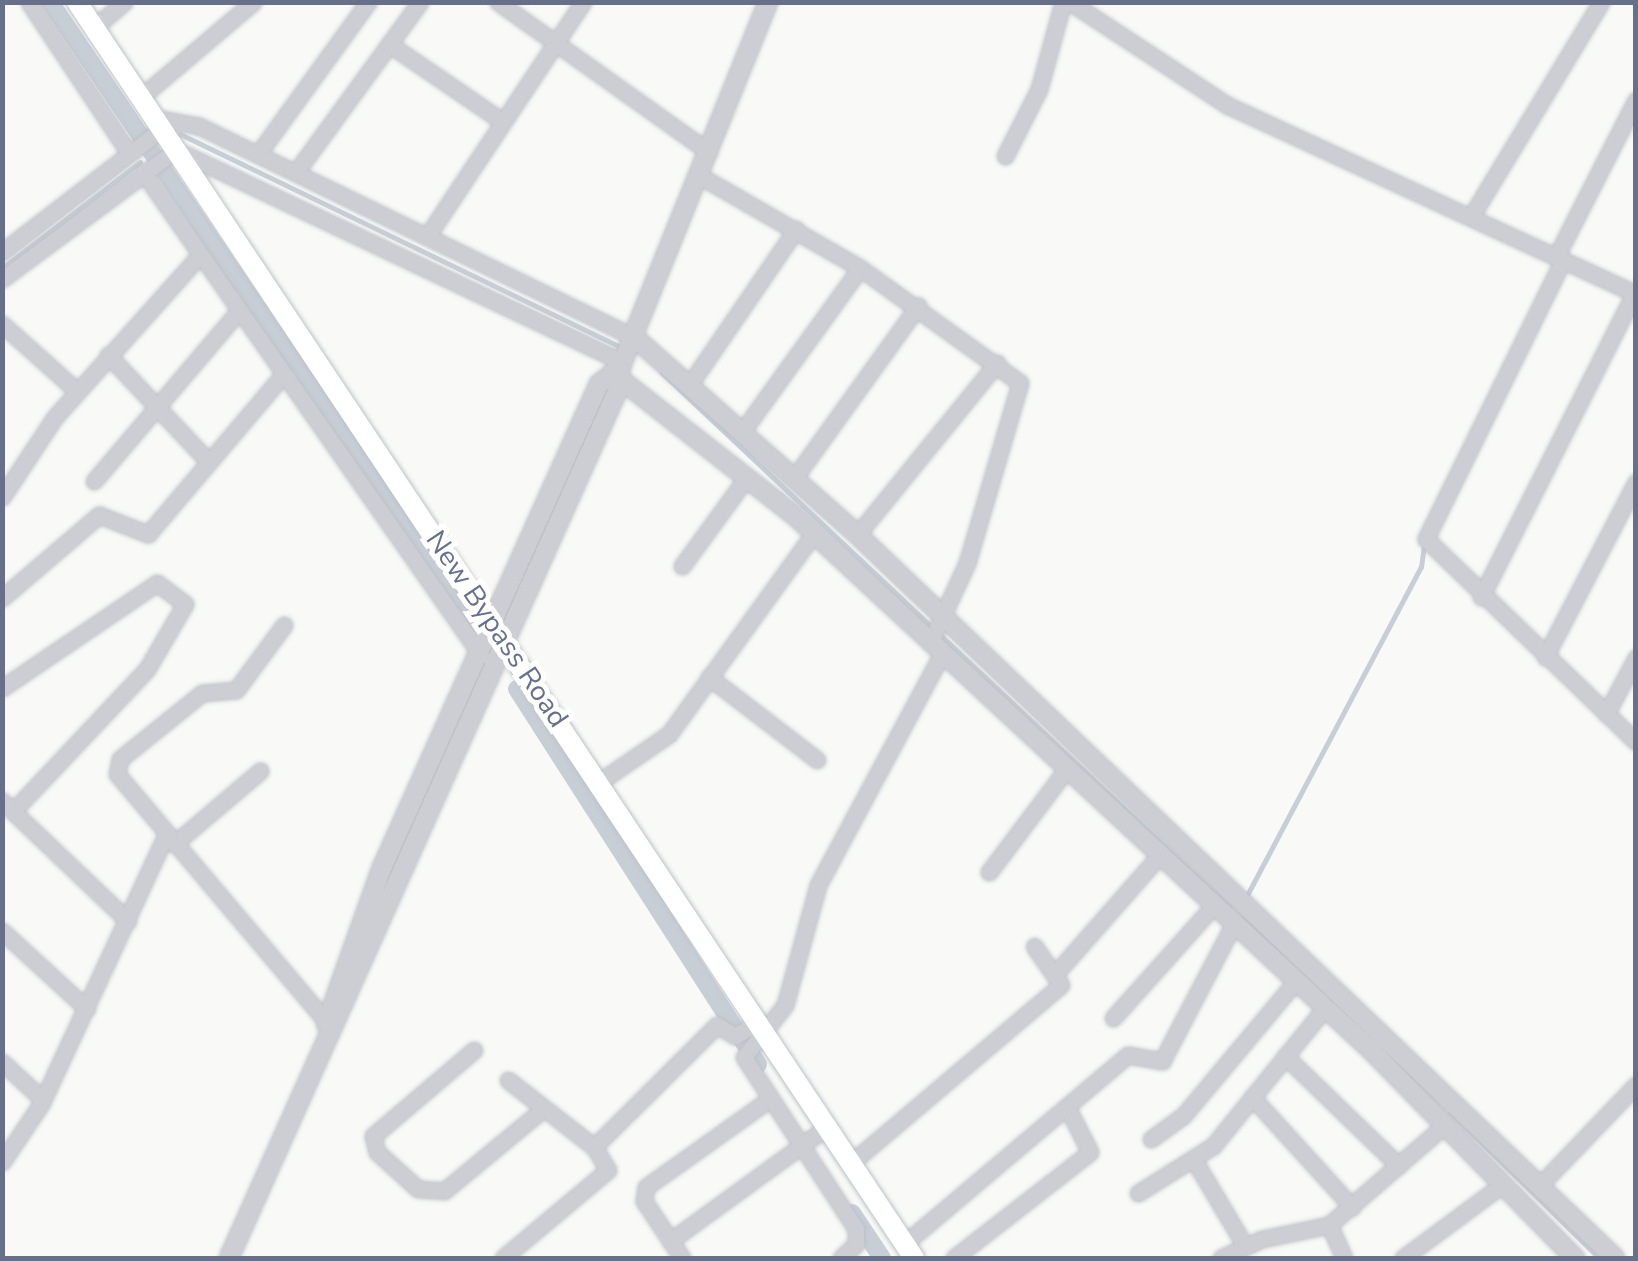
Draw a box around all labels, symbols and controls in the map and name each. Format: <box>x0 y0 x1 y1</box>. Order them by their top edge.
street label: New Bypass Road <box>419 524 575 734</box>

